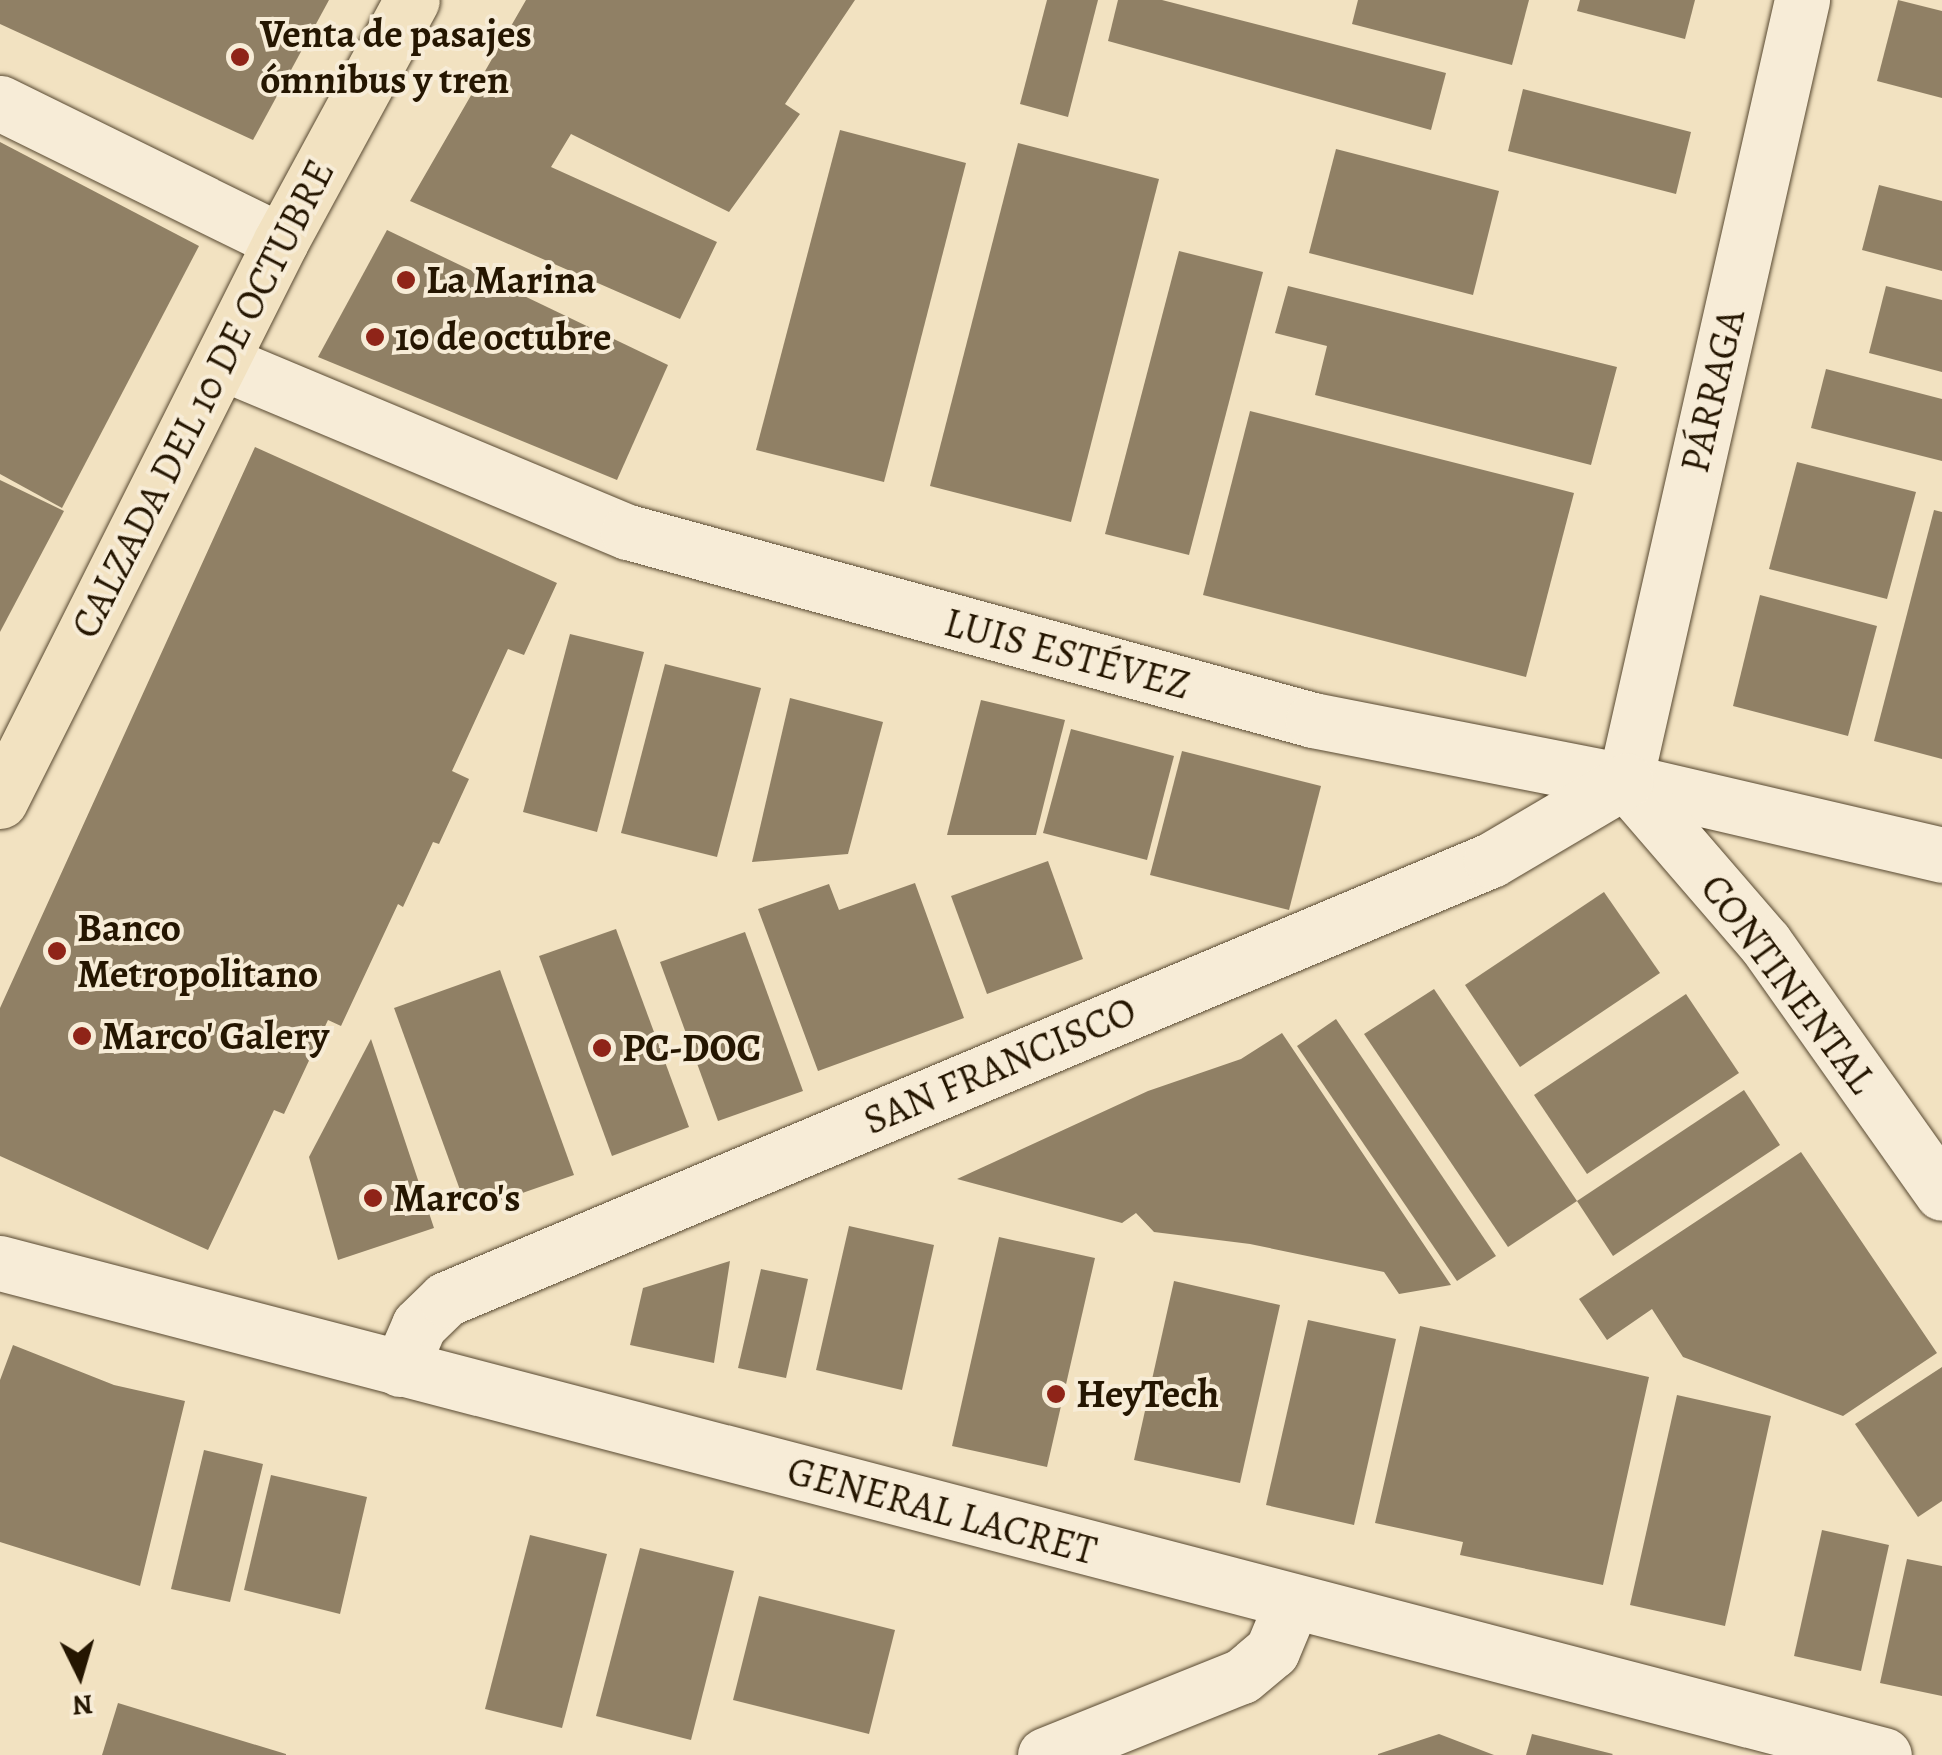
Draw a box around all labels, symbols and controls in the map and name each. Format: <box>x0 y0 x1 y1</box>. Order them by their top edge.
place label: Venta de pasajes ómnibus y tren <box>260 10 532 104</box>
marker: Venta de pasajes ómnibus y tren <box>229 46 251 68</box>
street label: CALZADA DEL 10 DE OCTUBRE <box>61 152 345 646</box>
place label: La Marina <box>426 256 596 304</box>
marker: La Marina <box>395 269 417 291</box>
street label: PÁRRAGA <box>1671 305 1755 477</box>
place label: 10 de octubre <box>395 313 611 361</box>
marker: 10 de octubre <box>364 326 386 348</box>
street label: LUIS ESTÉVEZ <box>939 598 1195 710</box>
street label: CONTINENTAL <box>1690 865 1886 1103</box>
place label: Banco Metropolitano <box>77 904 319 998</box>
marker: Banco Metropolitano <box>46 940 68 962</box>
street label: SAN FRANCISCO <box>857 987 1143 1145</box>
place label: Marco' Galery <box>102 1012 330 1060</box>
place label: PC-DOC <box>622 1024 761 1072</box>
marker: Marco' Galery <box>71 1025 93 1047</box>
marker: PC-DOC <box>591 1037 613 1059</box>
place label: Marco's <box>393 1174 521 1222</box>
marker: Marco's <box>362 1187 384 1209</box>
place label: HeyTech <box>1076 1370 1219 1418</box>
marker: HeyTech <box>1045 1383 1067 1405</box>
street label: GENERAL LACRET <box>782 1447 1102 1575</box>
north arrow <box>30 1625 130 1725</box>
text: N <box>71 1685 94 1725</box>

